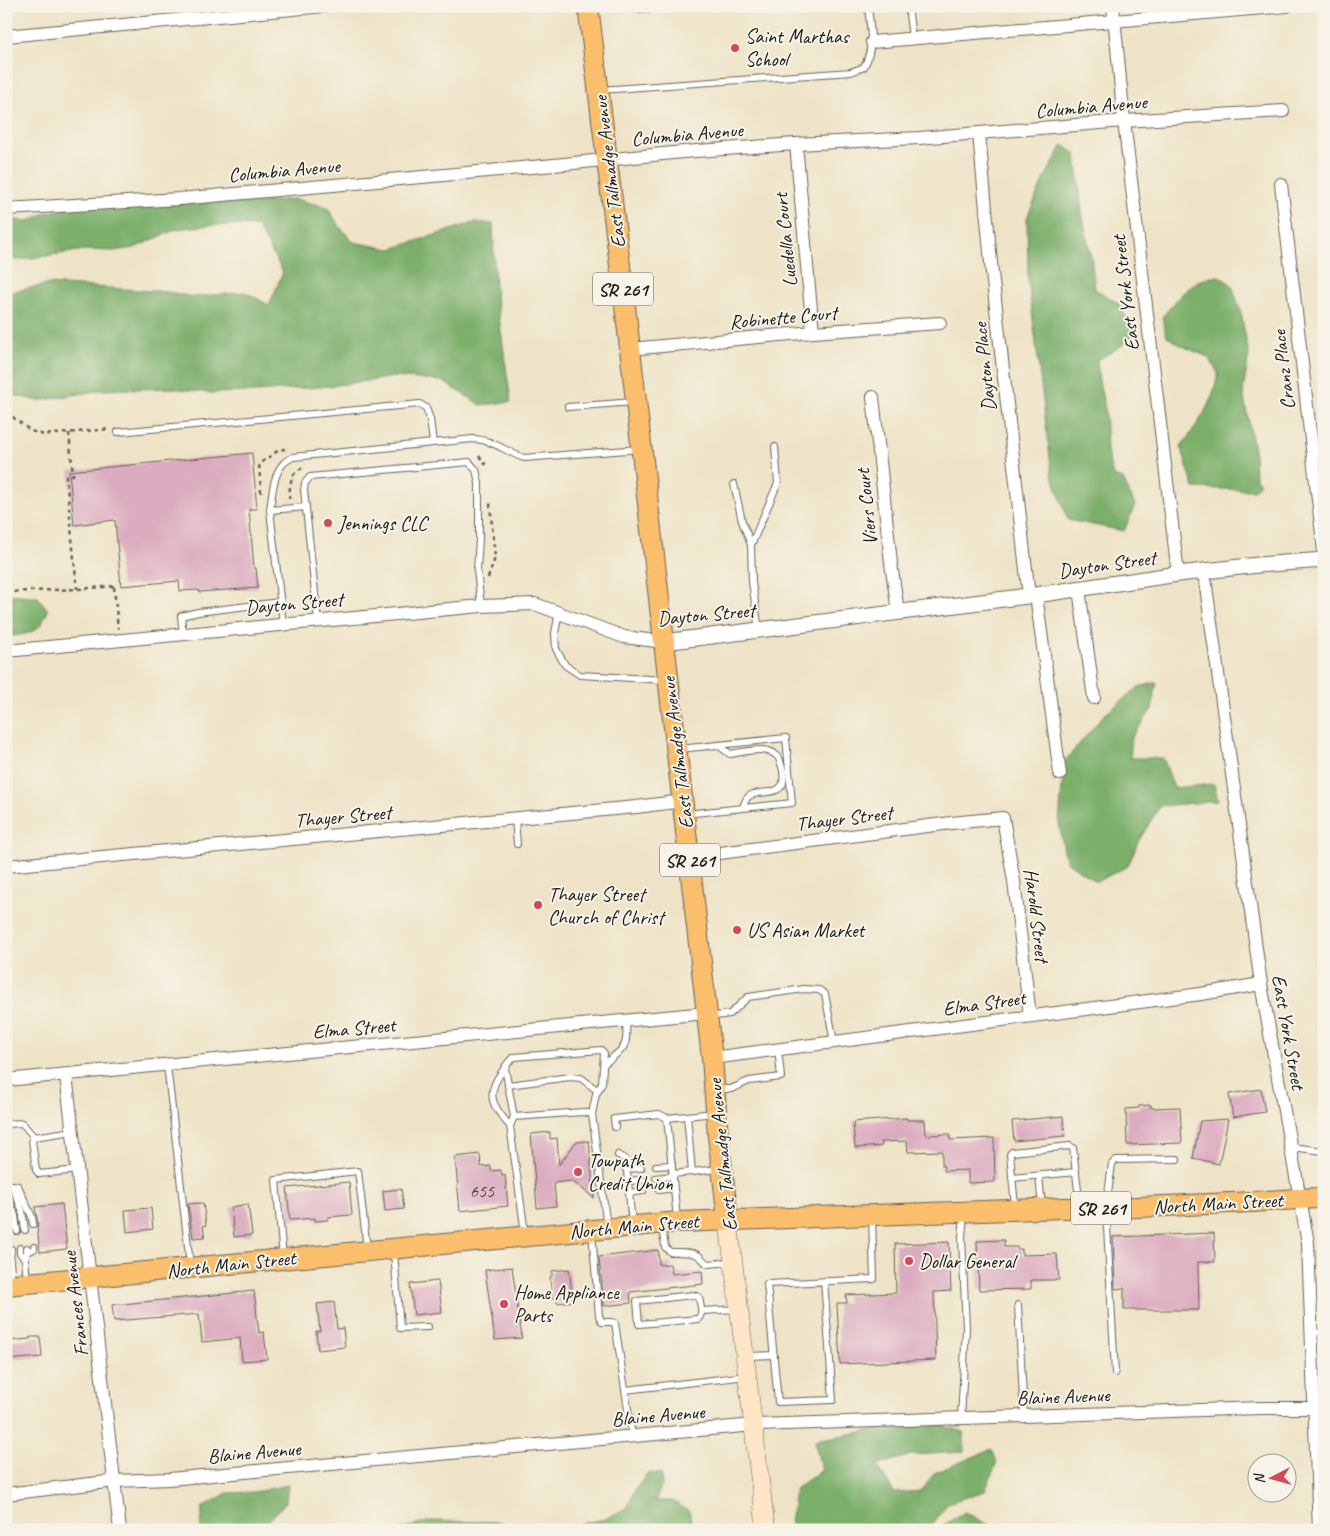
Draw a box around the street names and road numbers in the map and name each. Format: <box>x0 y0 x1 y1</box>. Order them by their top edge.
street label: Columbia Avenue <box>1034 89 1149 124</box>
street label: East Tallmadge Avenue <box>588 93 631 249</box>
street label: Columbia Avenue <box>630 117 745 152</box>
street label: Columbia Avenue <box>227 153 342 188</box>
street label: Luedella Court <box>768 190 803 288</box>
street label: East York Street <box>1106 231 1145 352</box>
road number: SR 261 <box>593 272 653 306</box>
street label: Robinette Court <box>728 300 841 335</box>
street label: Dayton Place <box>967 320 1002 412</box>
street label: Cranz Place <box>1266 327 1301 411</box>
street label: Viers Court <box>850 465 883 546</box>
street label: Dayton Street <box>1057 545 1161 584</box>
street label: Dayton Street <box>244 586 347 620</box>
street label: Dayton Street <box>656 597 759 631</box>
street label: East Tallmadge Avenue <box>656 674 699 830</box>
street label: Thayer Street <box>294 800 396 833</box>
street label: Thayer Street <box>795 800 897 837</box>
road number: SR 261 <box>660 844 720 876</box>
street label: Harold Street <box>1018 867 1055 967</box>
street label: East York Street <box>1266 973 1311 1094</box>
street label: Elma Street <box>941 985 1029 1022</box>
street label: Elma Street <box>312 1012 399 1045</box>
street label: East Tallmadge Avenue <box>702 1076 743 1232</box>
street label: North Main Street <box>1153 1188 1286 1219</box>
road number: SR 261 <box>1071 1192 1131 1224</box>
street label: North Main Street <box>568 1208 702 1245</box>
street label: North Main Street <box>165 1245 299 1284</box>
street label: Frances Avenue <box>56 1249 94 1358</box>
street label: Blaine Avenue <box>1016 1382 1111 1411</box>
street label: Blaine Avenue <box>611 1399 707 1432</box>
street label: Blaine Avenue <box>207 1436 303 1469</box>

